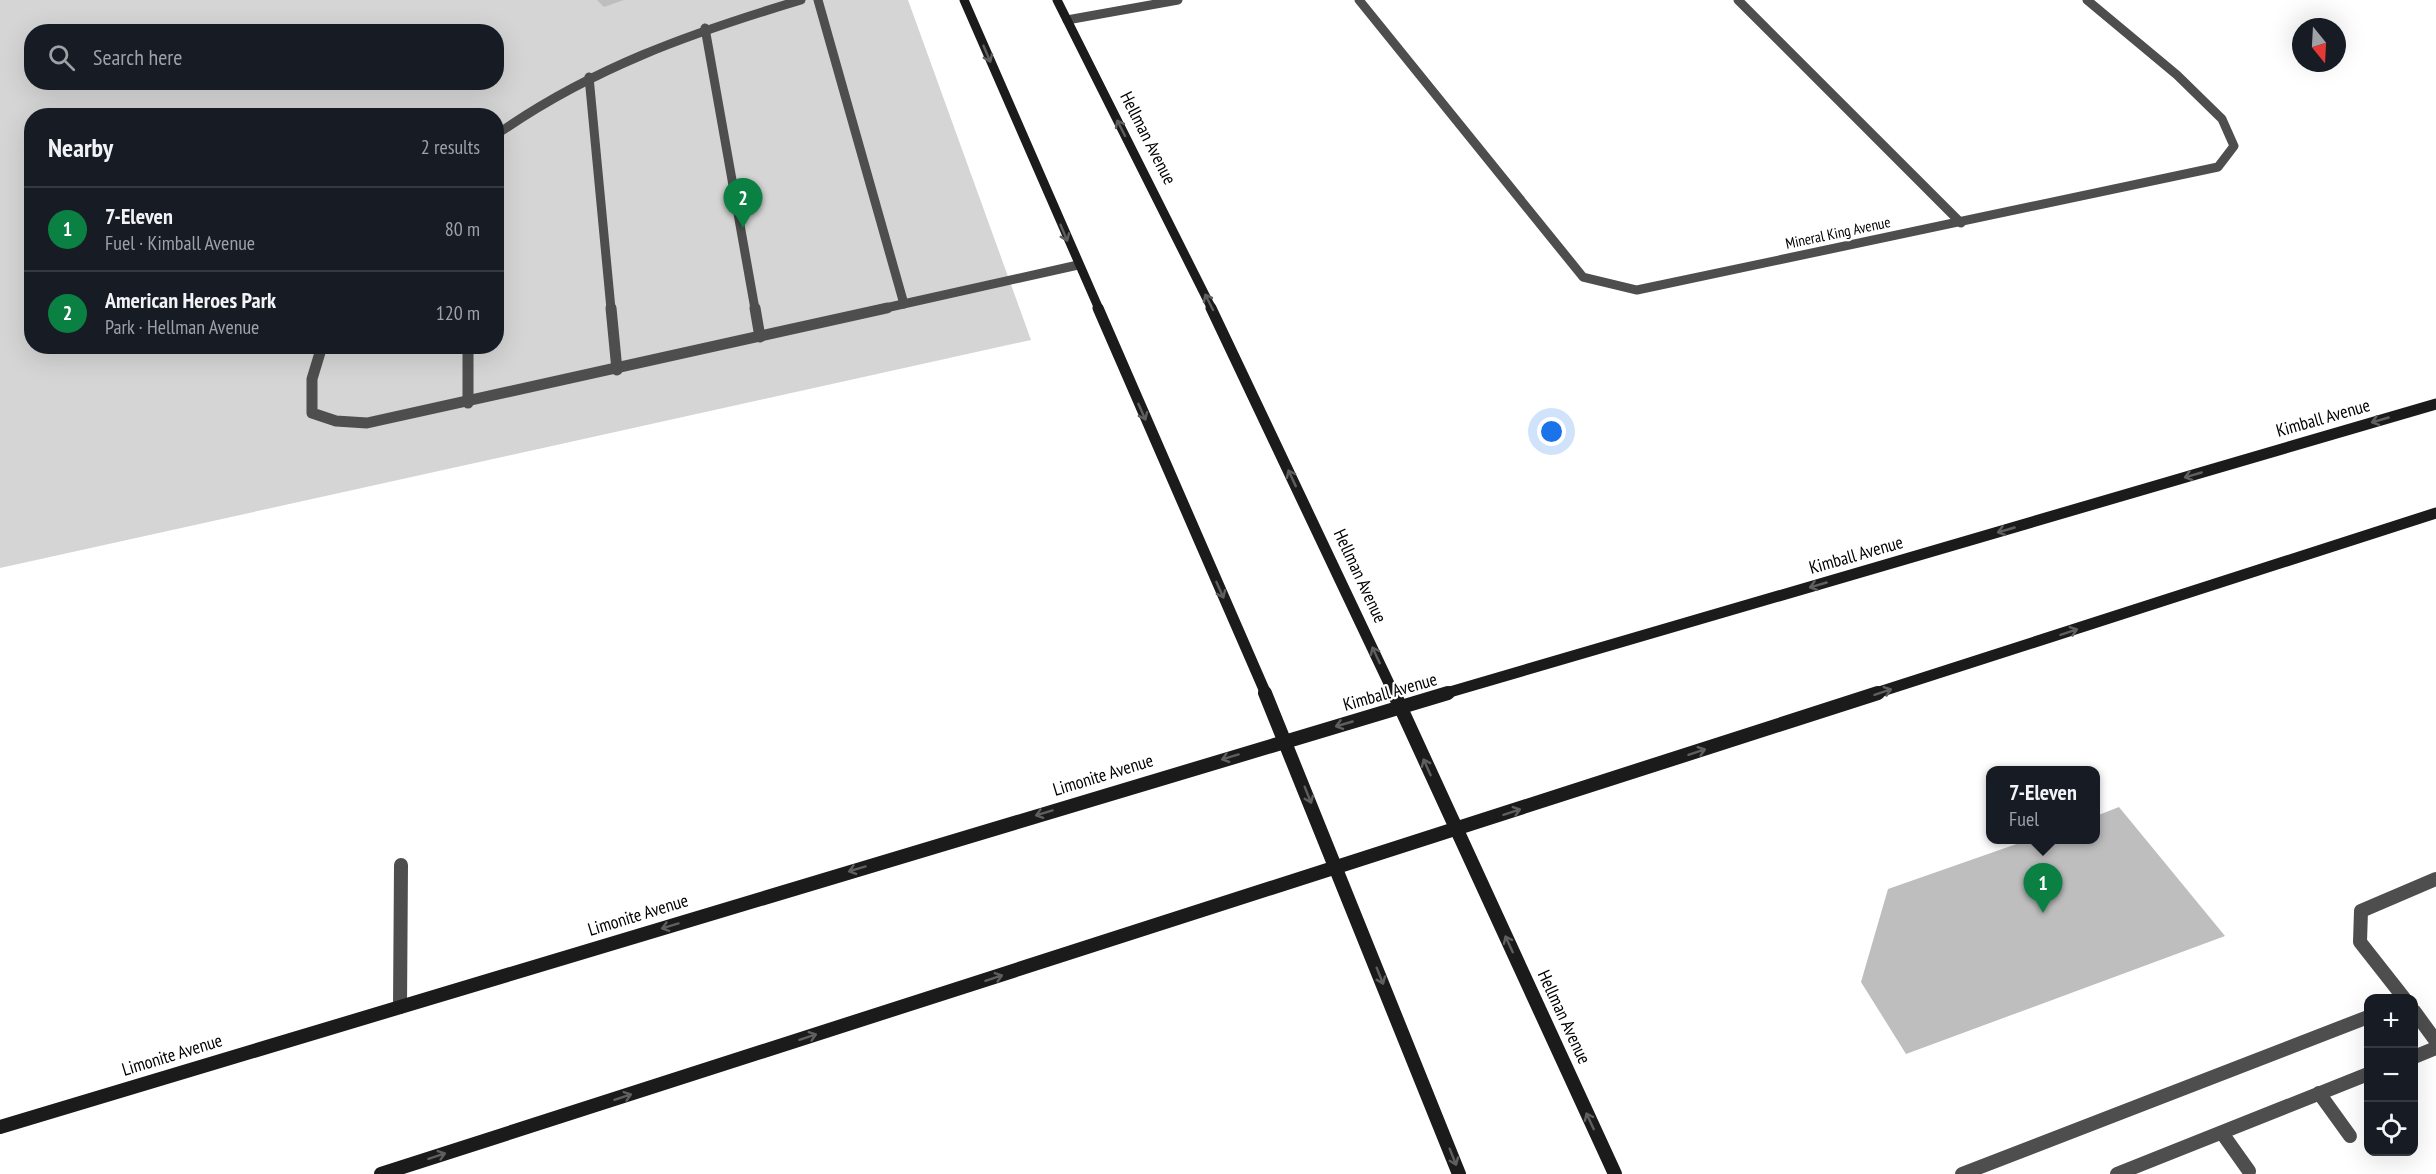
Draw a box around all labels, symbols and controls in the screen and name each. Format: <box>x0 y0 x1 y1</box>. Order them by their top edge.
north arrow <box>2292 18 2346 72</box>
search box <box>24 24 504 90</box>
icon: search <box>45 41 78 74</box>
text: Search here <box>93 43 182 71</box>
one-way arrow <box>982 44 993 62</box>
street label: Hellman Avenue <box>1115 87 1182 188</box>
one-way arrow <box>1115 119 1127 137</box>
text: Nearby <box>48 131 113 164</box>
text: 2 results <box>421 134 480 160</box>
pin: 2 <box>724 178 762 228</box>
text: 7-Eleven <box>105 202 173 230</box>
street label: Mineral King Avenue <box>1784 212 1892 253</box>
text: 1 <box>63 216 72 242</box>
text: 80 m <box>445 216 480 242</box>
one-way arrow <box>1059 223 1070 242</box>
text: Fuel · Kimball Avenue <box>105 230 255 256</box>
text: American Heroes Park <box>105 286 276 314</box>
one-way arrow <box>1202 293 1214 311</box>
text: 2 <box>63 300 72 326</box>
text: 120 m <box>436 300 480 326</box>
text: Park · Hellman Avenue <box>105 314 259 340</box>
street label: Kimball Avenue <box>2273 393 2373 442</box>
one-way arrow <box>1137 402 1148 420</box>
one-way arrow <box>2371 415 2390 426</box>
your location <box>1537 417 1566 446</box>
one-way arrow <box>1286 470 1298 488</box>
one-way arrow <box>2184 470 2203 481</box>
street label: Hellman Avenue <box>1329 525 1392 626</box>
one-way arrow <box>1997 525 2016 536</box>
street label: Kimball Avenue <box>1806 530 1906 579</box>
one-way arrow <box>1809 580 1828 591</box>
one-way arrow <box>1215 581 1227 599</box>
one-way arrow <box>2059 626 2078 637</box>
one-way arrow <box>1369 646 1381 664</box>
street label: Kimball Avenue <box>1340 667 1440 716</box>
one-way arrow <box>1873 685 1892 696</box>
one-way arrow <box>1335 719 1354 730</box>
one-way arrow <box>1687 745 1706 756</box>
street label: Limonite Avenue <box>1050 748 1156 801</box>
one-way arrow <box>1221 752 1240 763</box>
one-way arrow <box>1421 758 1433 776</box>
popup <box>1986 766 2100 844</box>
text: 7-Eleven <box>2009 778 2077 806</box>
one-way arrow <box>1303 785 1314 803</box>
one-way arrow <box>1502 805 1521 816</box>
text: Fuel <box>2009 806 2039 832</box>
one-way arrow <box>1035 808 1054 819</box>
pin: 1 <box>2024 864 2062 913</box>
one-way arrow <box>848 865 867 876</box>
street label: Limonite Avenue <box>585 888 691 941</box>
one-way arrow <box>661 921 680 932</box>
one-way arrow <box>1503 935 1514 953</box>
one-way arrow <box>1375 966 1386 985</box>
street label: Hellman Avenue <box>1533 966 1596 1067</box>
one-way arrow <box>984 972 1003 983</box>
map controls <box>2364 994 2418 1156</box>
button: + <box>2364 994 2418 1048</box>
street label: Limonite Avenue <box>119 1028 225 1081</box>
one-way arrow <box>798 1031 817 1042</box>
button: − <box>2364 1048 2418 1102</box>
one-way arrow <box>613 1091 632 1102</box>
button: locate <box>2364 1102 2418 1156</box>
one-way arrow <box>1584 1112 1596 1130</box>
one-way arrow <box>1448 1147 1459 1166</box>
one-way arrow <box>427 1150 446 1161</box>

